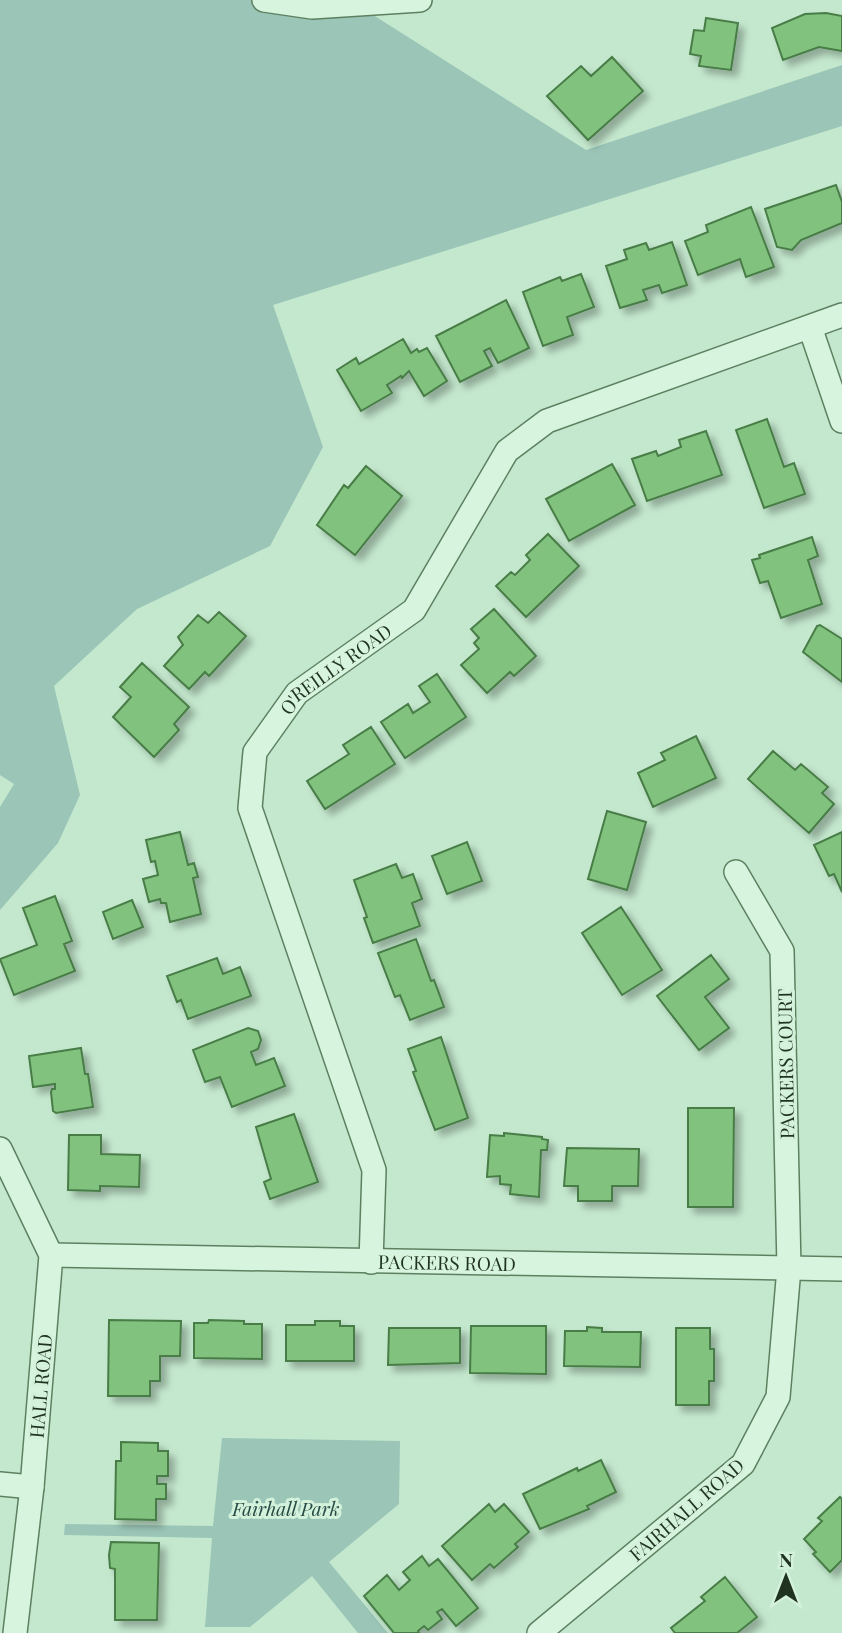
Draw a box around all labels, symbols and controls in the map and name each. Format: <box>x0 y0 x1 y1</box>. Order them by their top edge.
street label: O'REILLY ROAD <box>273 617 396 719</box>
street label: PACKERS COURT <box>771 988 799 1139</box>
street label: PACKERS ROAD <box>378 1248 516 1276</box>
street label: HALL ROAD <box>22 1333 58 1439</box>
street label: FAIRHALL ROAD <box>623 1452 749 1566</box>
park label: Fairhall Park <box>231 1495 340 1521</box>
north arrow <box>751 1542 821 1612</box>
text: N <box>779 1546 793 1572</box>

